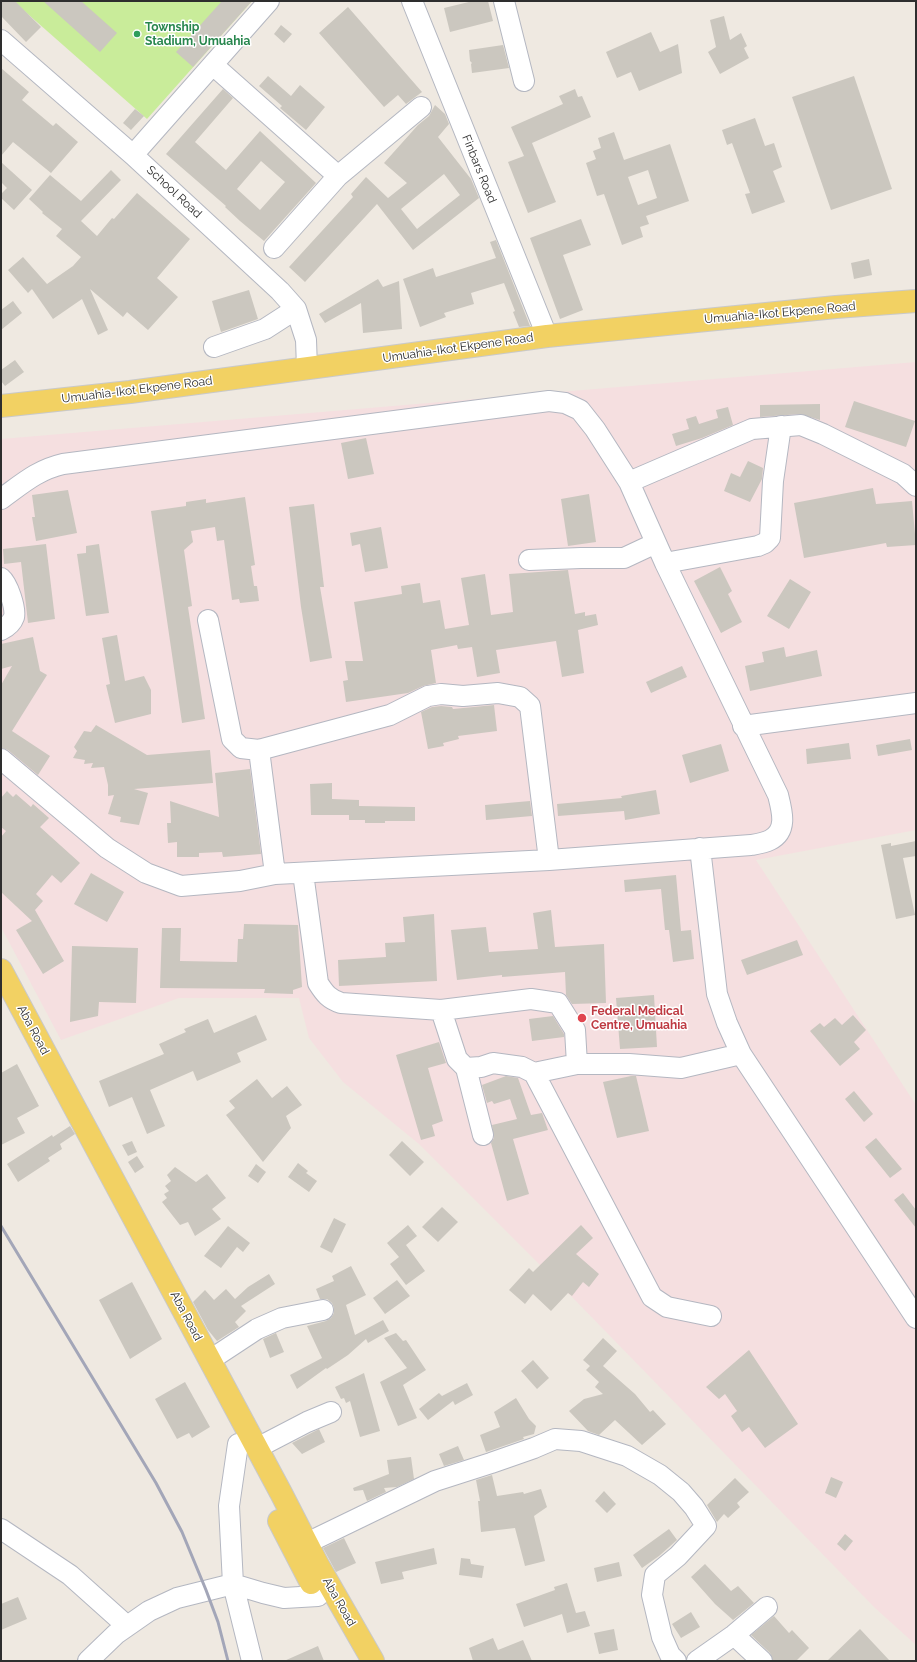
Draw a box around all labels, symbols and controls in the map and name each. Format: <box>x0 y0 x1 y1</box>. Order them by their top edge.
place label: Township Stadium, Umuahia <box>145 20 250 48</box>
marker: Township Stadium, Umuahia <box>132 29 142 39</box>
street label: Finbars Road <box>459 133 499 205</box>
street label: School Road <box>143 163 205 221</box>
street label: Umuahia-Ikot Ekpene Road <box>704 299 856 327</box>
street label: Umuahia-Ikot Ekpene Road <box>382 330 534 366</box>
street label: Umuahia-Ikot Ekpene Road <box>61 374 213 406</box>
street label: Aba Road <box>14 1003 52 1057</box>
place label: Federal Medical Centre, Umuahia <box>591 1004 687 1032</box>
marker: Federal Medical Centre, Umuahia <box>576 1012 588 1024</box>
street label: Aba Road <box>167 1289 205 1343</box>
street label: Aba Road <box>319 1575 359 1629</box>

